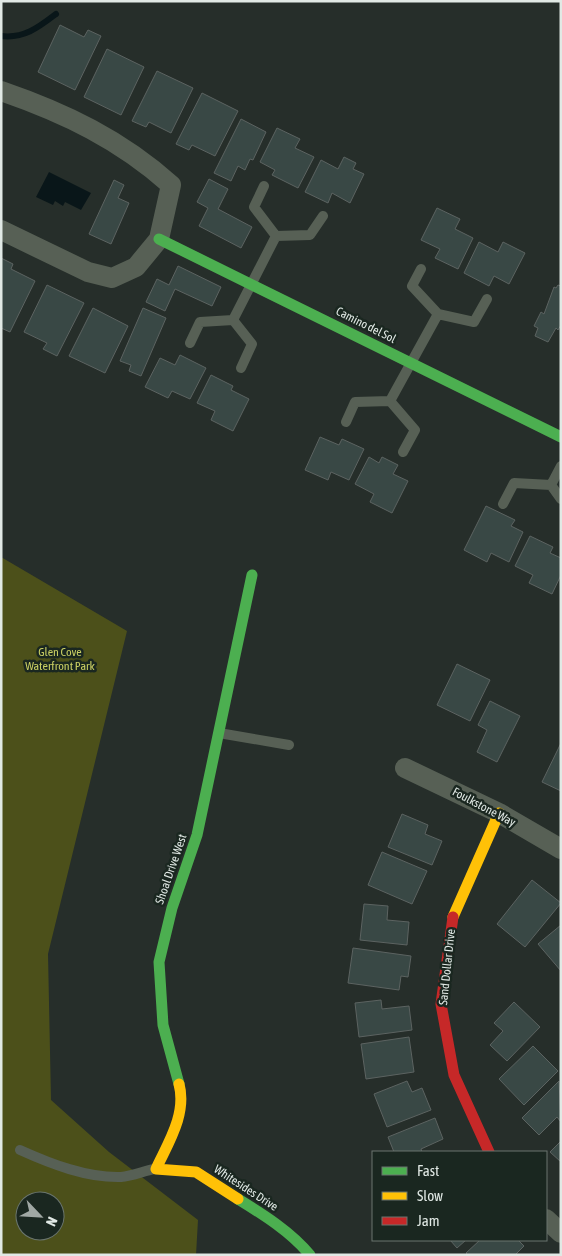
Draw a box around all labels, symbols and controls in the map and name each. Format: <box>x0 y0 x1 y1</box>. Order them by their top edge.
street label: Camino del Sol <box>334 304 399 346</box>
park label: Glen Cove Waterfront Park <box>25 645 96 673</box>
street label: Foulkstone Way <box>450 785 518 830</box>
street label: Shoal Drive West <box>152 832 190 906</box>
street label: Sand Dollar Drive <box>436 928 458 1006</box>
legend <box>372 1151 547 1241</box>
street label: Whitesides Drive <box>211 1162 281 1214</box>
text: Fast <box>417 1162 439 1179</box>
text: Slow <box>417 1187 443 1204</box>
north arrow <box>15 1191 65 1241</box>
text: Jam <box>417 1212 440 1229</box>
text: N <box>43 1214 61 1229</box>

